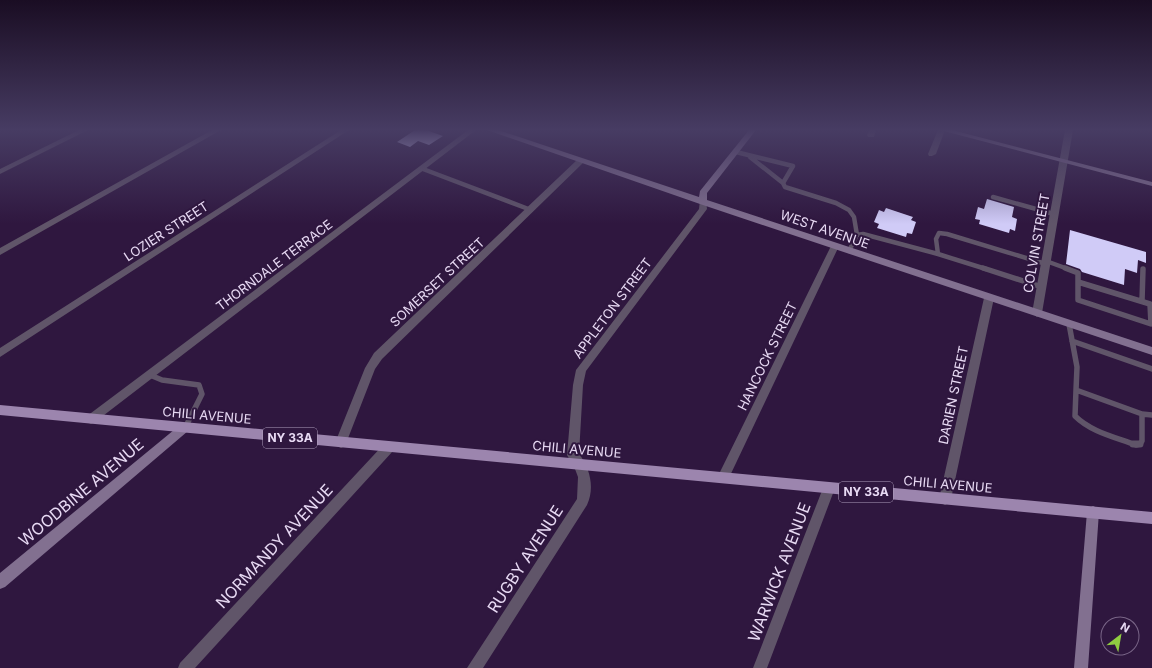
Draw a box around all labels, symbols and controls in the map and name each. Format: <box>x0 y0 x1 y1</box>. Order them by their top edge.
street label: COLVIN STREET <box>1019 192 1053 294</box>
street label: LOZIER STREET <box>121 198 211 264</box>
street label: WEST AVENUE <box>778 206 872 252</box>
street label: THORNDALE TERRACE <box>213 216 335 314</box>
street label: SOMERSET STREET <box>386 234 488 330</box>
street label: APPLETON STREET <box>569 255 655 361</box>
street label: HANCOCK STREET <box>734 299 800 413</box>
street label: DARIEN STREET <box>935 344 971 446</box>
street label: CHILI AVENUE <box>162 403 252 427</box>
road number: NY 33A <box>263 428 317 448</box>
street label: WOODBINE AVENUE <box>14 434 148 550</box>
street label: CHILI AVENUE <box>532 437 622 461</box>
street label: CHILI AVENUE <box>903 472 993 496</box>
street label: NORMANDY AVENUE <box>211 480 337 612</box>
road number: NY 33A <box>839 482 893 502</box>
street label: WARWICK AVENUE <box>743 500 815 644</box>
street label: RUGBY AVENUE <box>483 501 567 617</box>
north arrow <box>1100 616 1140 656</box>
text: N <box>1118 619 1132 636</box>

